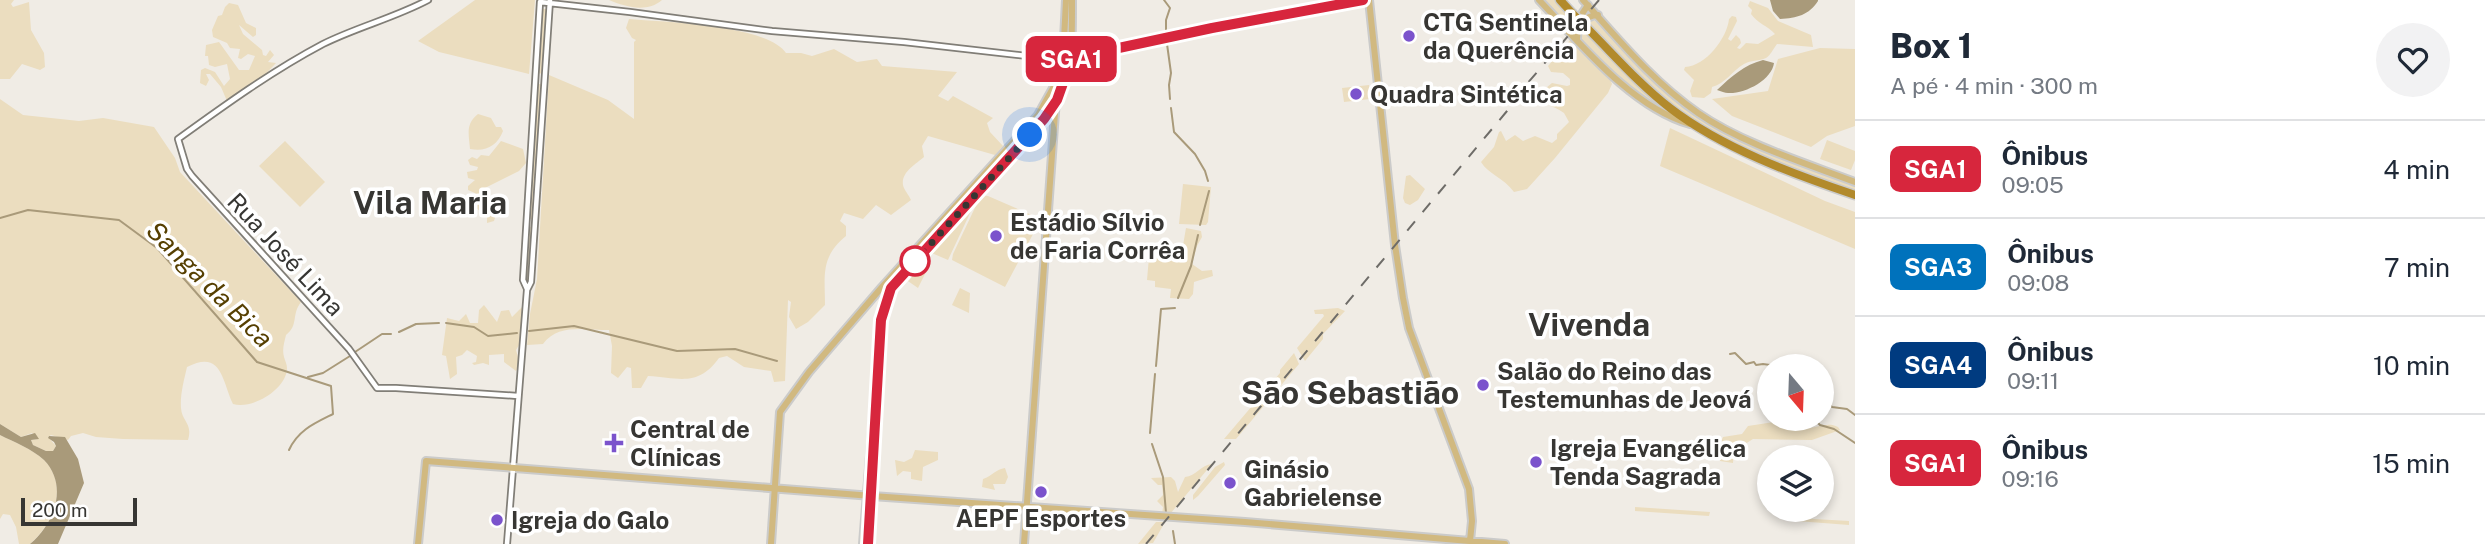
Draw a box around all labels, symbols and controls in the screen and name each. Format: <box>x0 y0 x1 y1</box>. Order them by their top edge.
place label: CTG Sentinela da Querência <box>1423 8 1588 64</box>
button: heart <box>2376 23 2450 97</box>
text: Box 1 <box>1890 27 1972 65</box>
marker: CTG Sentinela da Querência <box>1401 28 1417 44</box>
line badge: SGA1 <box>1022 36 1120 82</box>
text: SGA1 <box>1040 45 1102 73</box>
text: A pé · 4 min · 300 m <box>1890 72 2098 99</box>
place label: Quadra Sintética <box>1370 80 1563 108</box>
marker: Quadra Sintética <box>1348 86 1364 102</box>
your location <box>1012 117 1047 152</box>
text: Ônibus <box>2002 140 2088 171</box>
text: 4 min <box>2383 154 2450 185</box>
text: SGA1 <box>1904 155 1967 183</box>
text: 09:05 <box>2002 171 2064 198</box>
district label: Vila Maria <box>353 184 507 221</box>
street label: Rua José Lima <box>222 187 350 321</box>
place label: Estádio Sílvio de Faria Corrêa <box>1010 208 1185 264</box>
water label: Sanga da Bica <box>140 214 280 354</box>
marker: Estádio Sílvio de Faria Corrêa <box>988 228 1004 244</box>
text: Ônibus <box>2007 238 2094 269</box>
unlabelled marker <box>900 246 930 276</box>
text: 7 min <box>2384 252 2450 283</box>
text: SGA3 <box>1904 253 1972 281</box>
text: 09:08 <box>2007 269 2069 296</box>
district label: Vivenda <box>1528 306 1650 343</box>
text: Ônibus <box>2007 336 2094 367</box>
text: 10 min <box>2373 350 2450 381</box>
text: SGA4 <box>1904 351 1972 379</box>
north arrow <box>1757 354 1834 430</box>
map controls <box>1757 354 1834 522</box>
place label: Salão do Reino das Testemunhas de Jeová <box>1497 357 1752 413</box>
text: 09:11 <box>2007 367 2059 394</box>
district label: São Sebastião <box>1241 374 1459 411</box>
marker: Salão do Reino das Testemunhas de Jeová <box>1475 377 1491 393</box>
place label: Central de Clínicas <box>630 415 750 471</box>
marker: Central de Clínicas <box>604 433 624 453</box>
place label: Igreja Evangélica Tenda Sagrada <box>1550 434 1746 490</box>
text: Ônibus <box>2002 434 2088 465</box>
button: layers <box>1757 445 1834 522</box>
text: 15 min <box>2372 448 2450 479</box>
text: SGA1 <box>1904 449 1967 477</box>
marker: Igreja Evangélica Tenda Sagrada <box>1528 454 1544 470</box>
place label: Ginásio Gabrielense <box>1244 455 1382 511</box>
text: 09:16 <box>2002 465 2059 492</box>
marker: Ginásio Gabrielense <box>1222 475 1238 491</box>
marker: AEPF Esportes <box>1033 484 1049 500</box>
scale bar <box>21 495 136 527</box>
text: 200 m <box>32 499 88 521</box>
place label: AEPF Esportes <box>956 504 1126 532</box>
place label: Igreja do Galo <box>511 506 669 534</box>
marker: Igreja do Galo <box>489 512 505 528</box>

